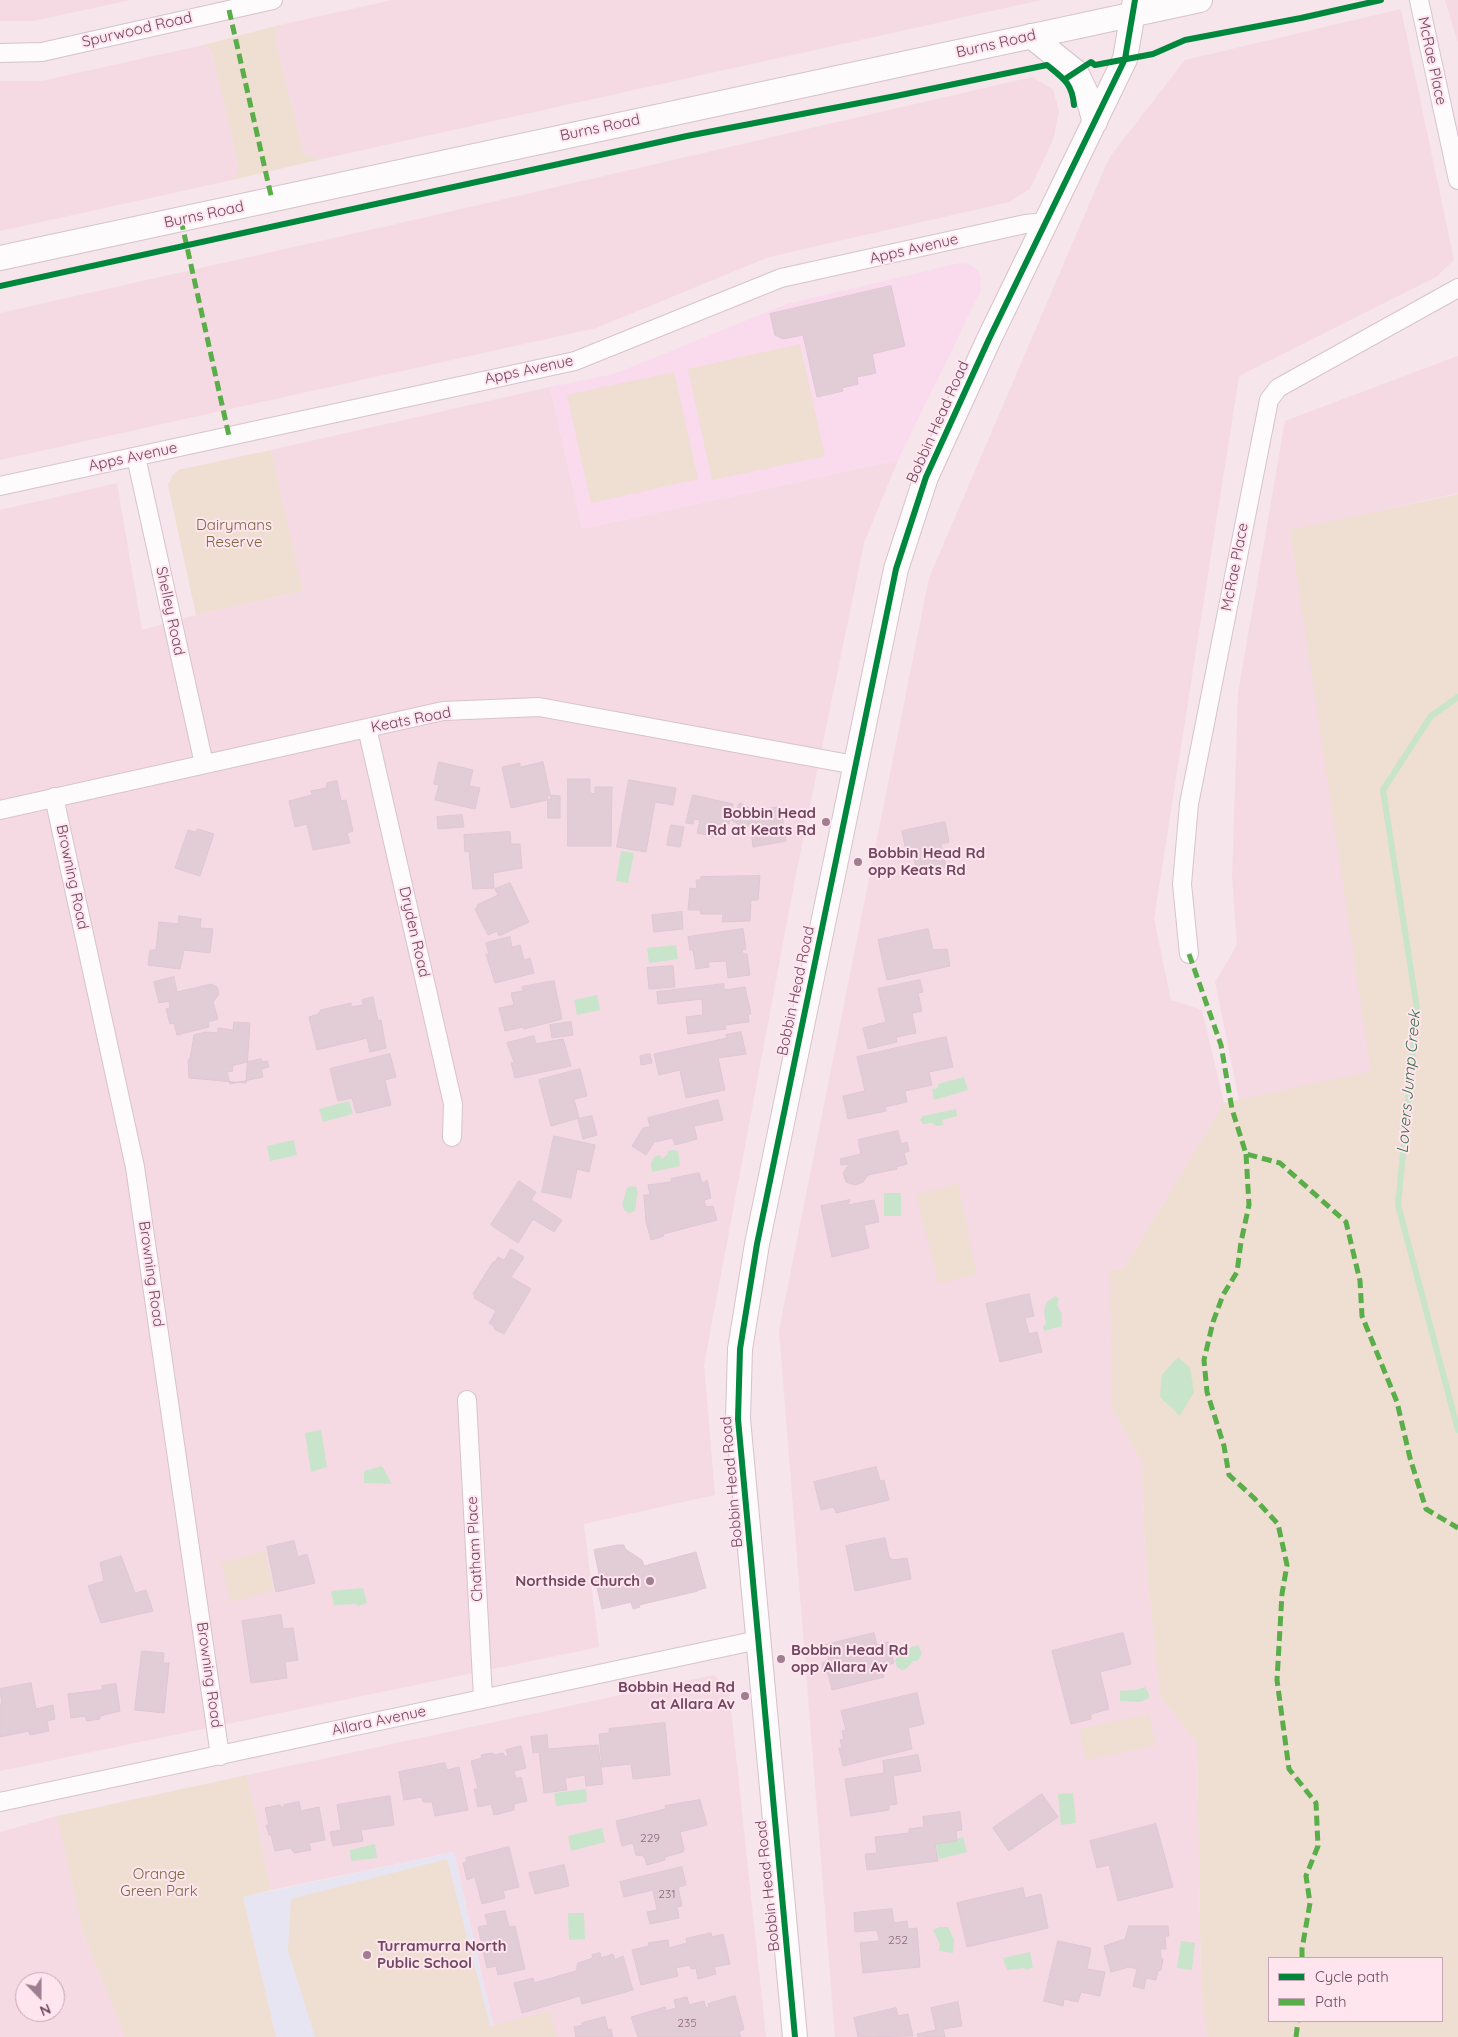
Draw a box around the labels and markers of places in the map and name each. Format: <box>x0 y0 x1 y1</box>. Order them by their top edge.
place label: Bobbin Head Rd at Keats Rd <box>707 804 816 839</box>
marker: Bobbin Head Rd at Keats Rd <box>820 816 832 828</box>
place label: Bobbin Head Rd opp Keats Rd <box>868 844 985 879</box>
marker: Bobbin Head Rd opp Keats Rd <box>852 856 864 868</box>
place label: Northside Church <box>515 1572 640 1590</box>
marker: Northside Church <box>644 1575 656 1587</box>
place label: Bobbin Head Rd opp Allara Av <box>791 1641 908 1676</box>
marker: Bobbin Head Rd opp Allara Av <box>775 1653 787 1665</box>
place label: Bobbin Head Rd at Allara Av <box>618 1678 735 1713</box>
marker: Bobbin Head Rd at Allara Av <box>739 1690 751 1702</box>
place label: Turramurra North Public School <box>377 1937 507 1972</box>
marker: Turramurra North Public School <box>361 1949 373 1961</box>

